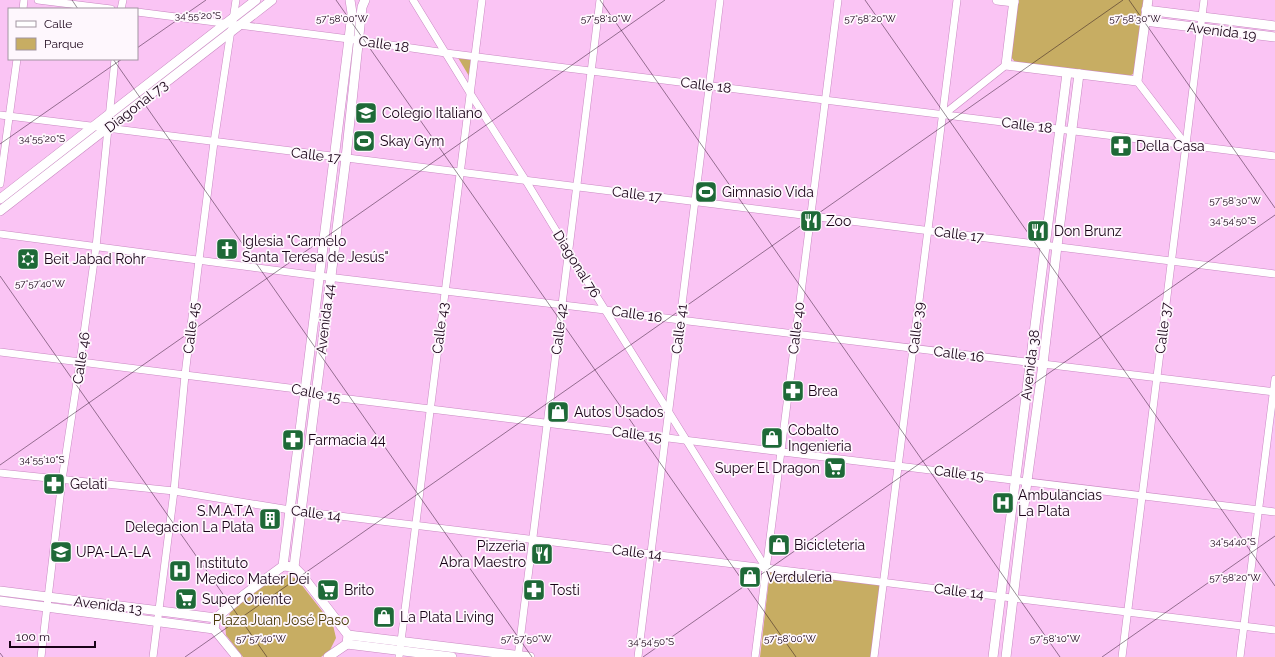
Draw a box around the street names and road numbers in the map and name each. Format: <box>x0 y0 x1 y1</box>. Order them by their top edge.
street label: Avenida 19 <box>1186 19 1258 43</box>
street label: Calle 18 <box>358 33 410 55</box>
street label: Calle 18 <box>680 74 732 96</box>
street label: Diagonal 73 <box>101 76 171 136</box>
street label: Calle 18 <box>1001 114 1053 136</box>
street label: Calle 17 <box>290 144 342 166</box>
street label: Calle 17 <box>611 183 663 205</box>
street label: Calle 17 <box>933 223 985 245</box>
street label: Diagonal 76 <box>550 227 604 301</box>
street label: Avenida 44 <box>313 283 337 355</box>
street label: Calle 45 <box>180 301 202 355</box>
street label: Calle 43 <box>429 301 451 355</box>
street label: Calle 40 <box>785 301 807 355</box>
street label: Calle 39 <box>905 301 927 355</box>
street label: Calle 37 <box>1152 301 1174 355</box>
street label: Calle 42 <box>548 302 570 356</box>
street label: Calle 16 <box>611 303 663 325</box>
street label: Calle 41 <box>668 303 690 355</box>
street label: Avenida 38 <box>1018 329 1042 401</box>
street label: Calle 46 <box>69 331 93 385</box>
street label: Calle 16 <box>933 343 985 365</box>
street label: Calle 15 <box>290 380 343 406</box>
street label: Calle 15 <box>611 423 663 445</box>
street label: Calle 15 <box>933 462 985 484</box>
street label: Calle 14 <box>290 502 342 524</box>
street label: Calle 14 <box>611 541 663 563</box>
street label: Calle 14 <box>933 580 985 602</box>
street label: Avenida 13 <box>73 593 143 617</box>

